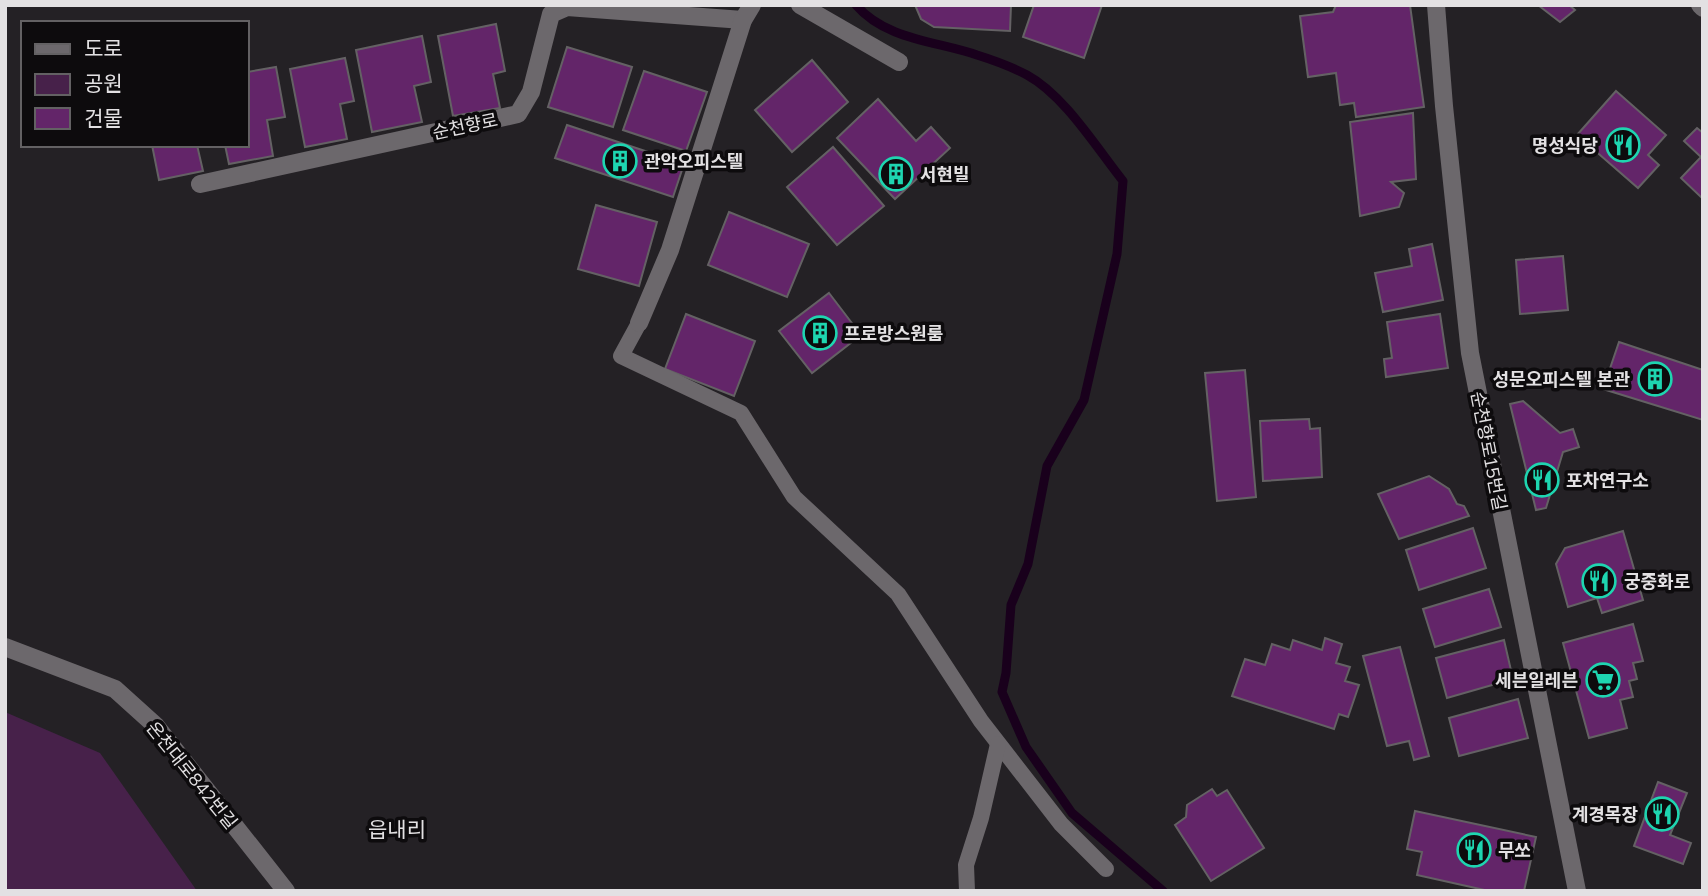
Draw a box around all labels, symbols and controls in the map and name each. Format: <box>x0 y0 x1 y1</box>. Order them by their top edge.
legend <box>21 21 248 147</box>
text: 도로 <box>84 35 123 61</box>
text: 공원 <box>84 70 123 96</box>
text: 건물 <box>84 105 123 131</box>
street label: 순천향로 <box>430 108 500 144</box>
restaurant icon: 명성식당 <box>1604 126 1642 164</box>
place label: 명성식당 <box>1532 134 1598 157</box>
building icon: 관악오피스텔 <box>601 142 639 180</box>
place label: 관악오피스텔 <box>644 150 743 173</box>
building icon: 서현빌 <box>877 155 915 193</box>
place label: 서현빌 <box>920 163 970 186</box>
building icon: 프로방스원룸 <box>801 314 839 352</box>
place label: 프로방스원룸 <box>844 322 943 345</box>
building icon: 성문오피스텔 본관 <box>1636 360 1674 398</box>
place label: 성문오피스텔 본관 <box>1493 368 1630 391</box>
street label: 순천향로15번길 <box>1466 389 1512 513</box>
restaurant icon: 포차연구소 <box>1523 461 1561 499</box>
place label: 포차연구소 <box>1566 469 1649 492</box>
restaurant icon: 궁중화로 <box>1580 562 1618 600</box>
place label: 궁중화로 <box>1624 570 1690 593</box>
supermarket icon: 세븐일레븐 <box>1584 661 1622 699</box>
place label: 세븐일레븐 <box>1495 669 1578 692</box>
street label: 온천대로842번길 <box>142 717 242 833</box>
restaurant icon: 계경목장 <box>1643 795 1681 833</box>
place label: 계경목장 <box>1572 803 1638 826</box>
district label: 읍내리 <box>368 816 426 842</box>
restaurant icon: 무쏘 <box>1455 831 1493 869</box>
place label: 무쏘 <box>1498 839 1531 862</box>

